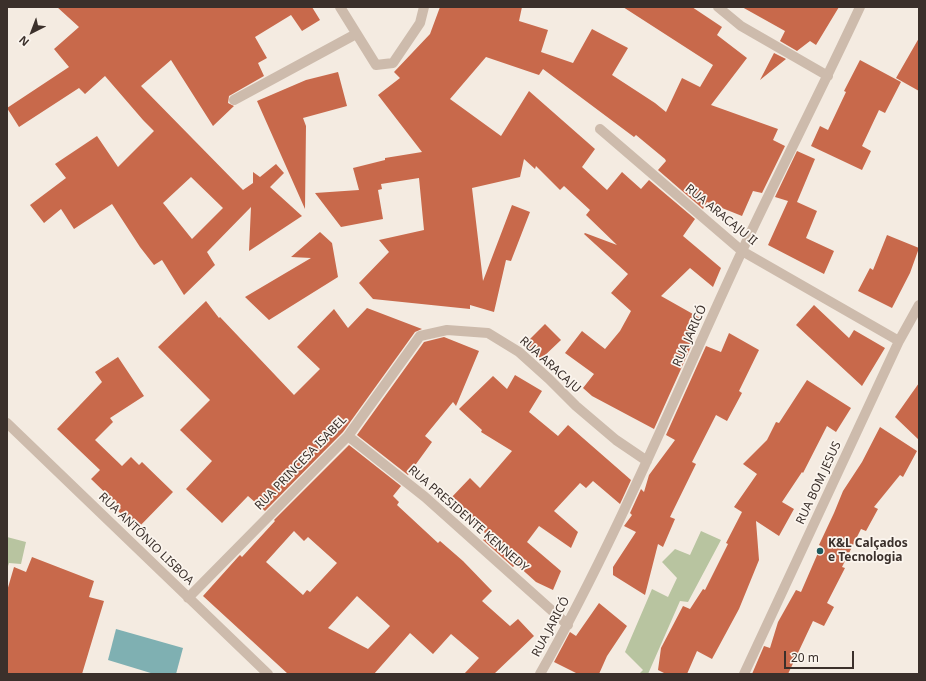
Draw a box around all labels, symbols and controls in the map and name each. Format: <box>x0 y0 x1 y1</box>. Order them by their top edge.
north arrow <box>12 12 52 52</box>
text: N <box>15 33 32 50</box>
street label: RUA ARACAJU II <box>682 182 760 248</box>
street label: RUA JARICÓ <box>670 303 710 369</box>
street label: RUA ARACAJU <box>516 334 584 396</box>
street label: RUA PRINCESA ISABEL <box>252 413 350 513</box>
street label: RUA BOM JESUS <box>793 439 845 527</box>
street label: RUA PRESIDENTE KENNEDY <box>405 463 531 575</box>
street label: RUA ANTÔNIO LISBOA <box>95 490 197 588</box>
place label: K&L Calçados e Tecnologia <box>828 537 908 565</box>
marker: K&L Calçados e Tecnologia <box>815 546 825 556</box>
street label: RUA JARICÓ <box>529 594 573 660</box>
scale bar <box>786 643 856 669</box>
text: 20 m <box>791 649 819 666</box>

